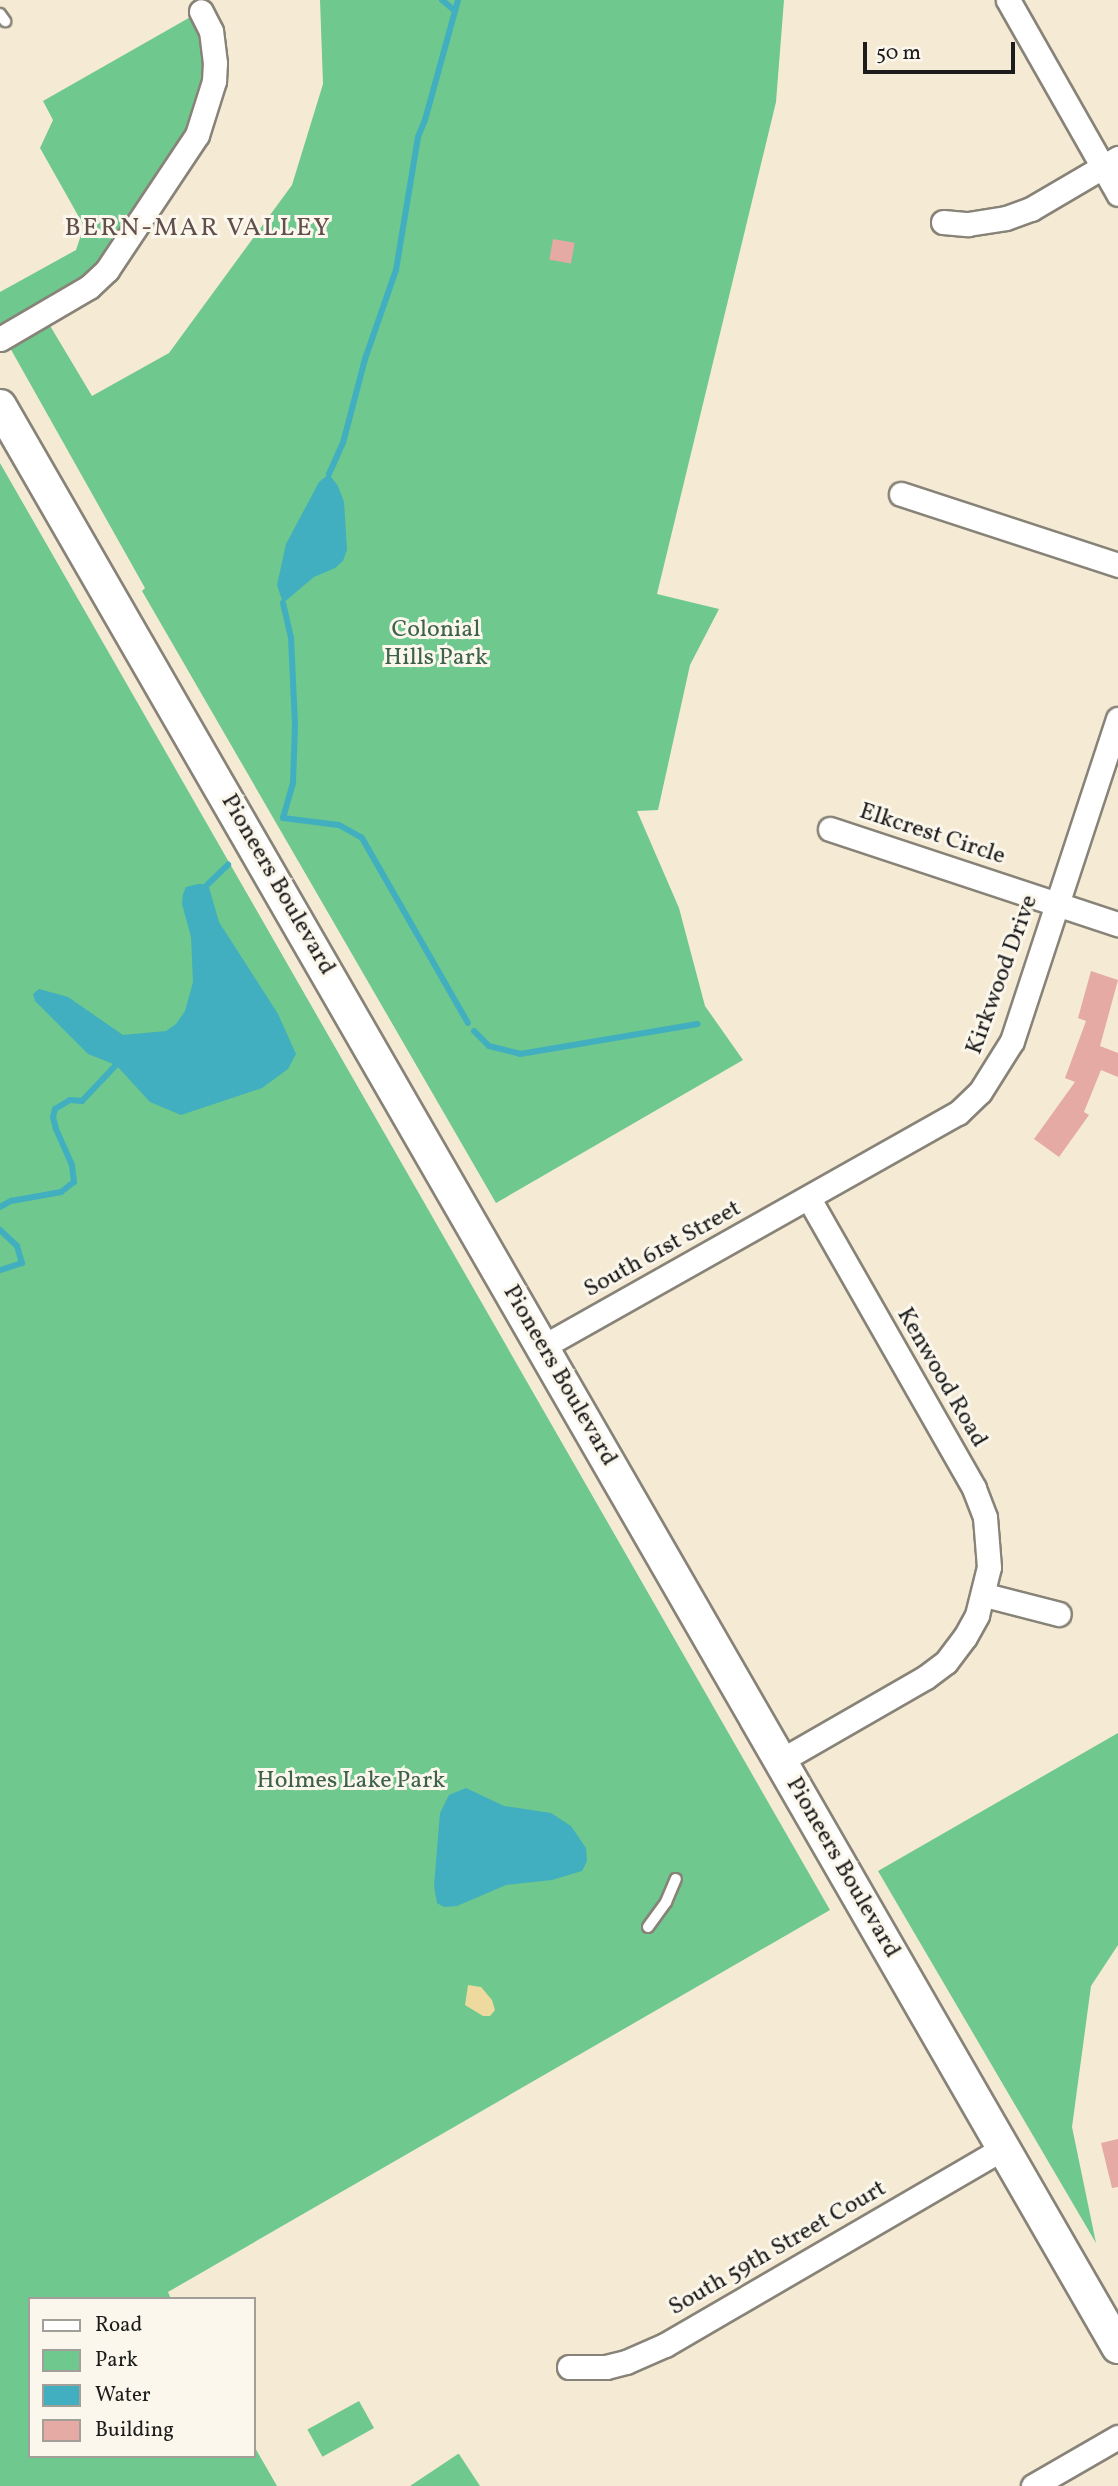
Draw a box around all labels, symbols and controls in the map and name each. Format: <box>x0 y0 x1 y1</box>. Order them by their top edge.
scale bar <box>866 28 1018 72</box>
text: 50 m <box>876 39 921 68</box>
district label: BERN-MAR VALLEY <box>66 213 330 245</box>
park label: Colonial Hills Park <box>384 617 488 673</box>
street label: Pioneers Boulevard <box>214 789 340 981</box>
street label: Elkcrest Circle <box>855 798 1009 872</box>
street label: Kirkwood Drive <box>961 891 1045 1059</box>
street label: South 61st Street <box>580 1195 746 1305</box>
street label: Pioneers Boulevard <box>496 1280 622 1472</box>
street label: Kenwood Road <box>889 1303 993 1453</box>
park label: Holmes Lake Park <box>257 1768 445 1796</box>
street label: Pioneers Boulevard <box>779 1772 905 1964</box>
street label: South 59th Street Court <box>664 2175 892 2323</box>
legend <box>28 2297 256 2458</box>
text: Road <box>95 2311 142 2340</box>
text: Park <box>95 2346 138 2375</box>
text: Water <box>95 2381 151 2410</box>
text: Building <box>95 2416 174 2445</box>

